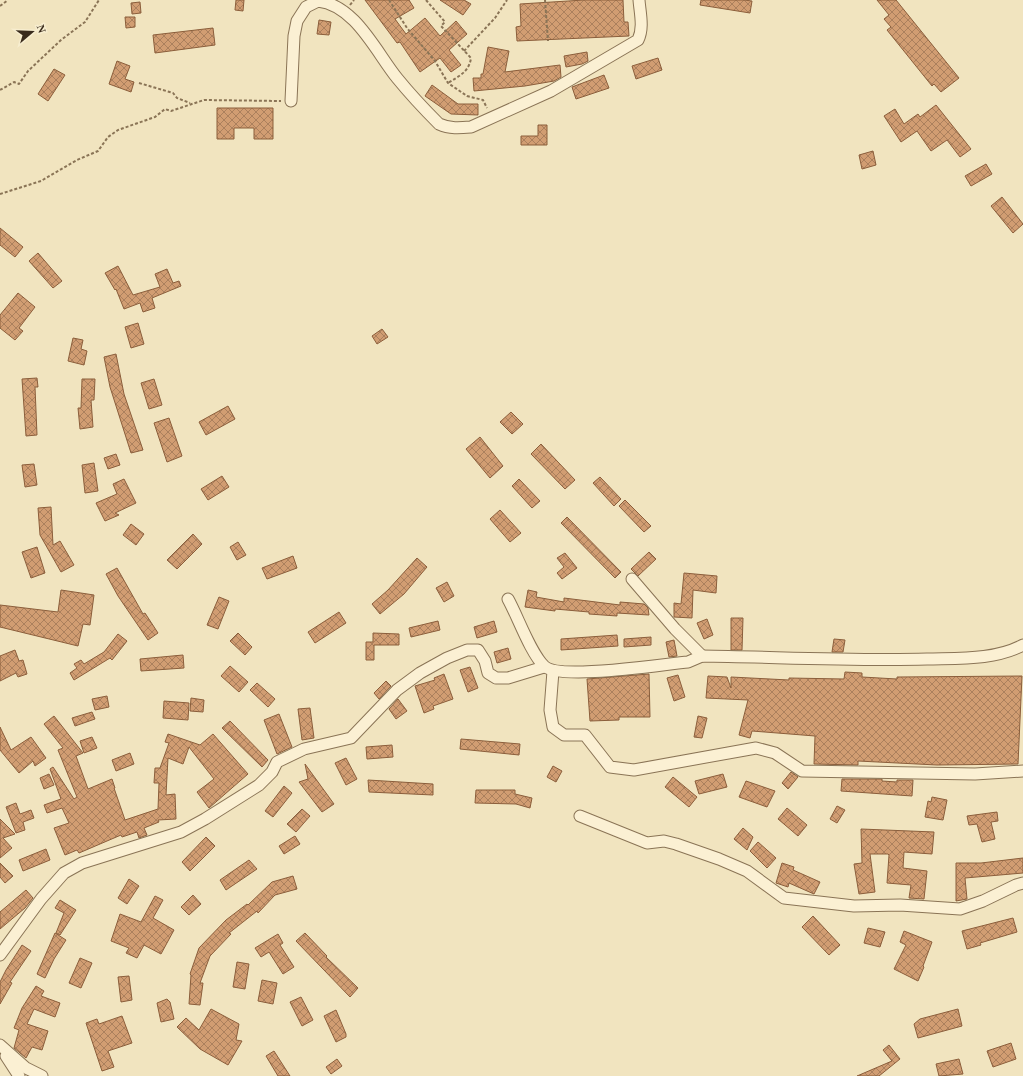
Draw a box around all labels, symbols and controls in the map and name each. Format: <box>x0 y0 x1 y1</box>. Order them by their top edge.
north arrow <box>12 12 52 52</box>
text: N <box>34 23 48 35</box>

